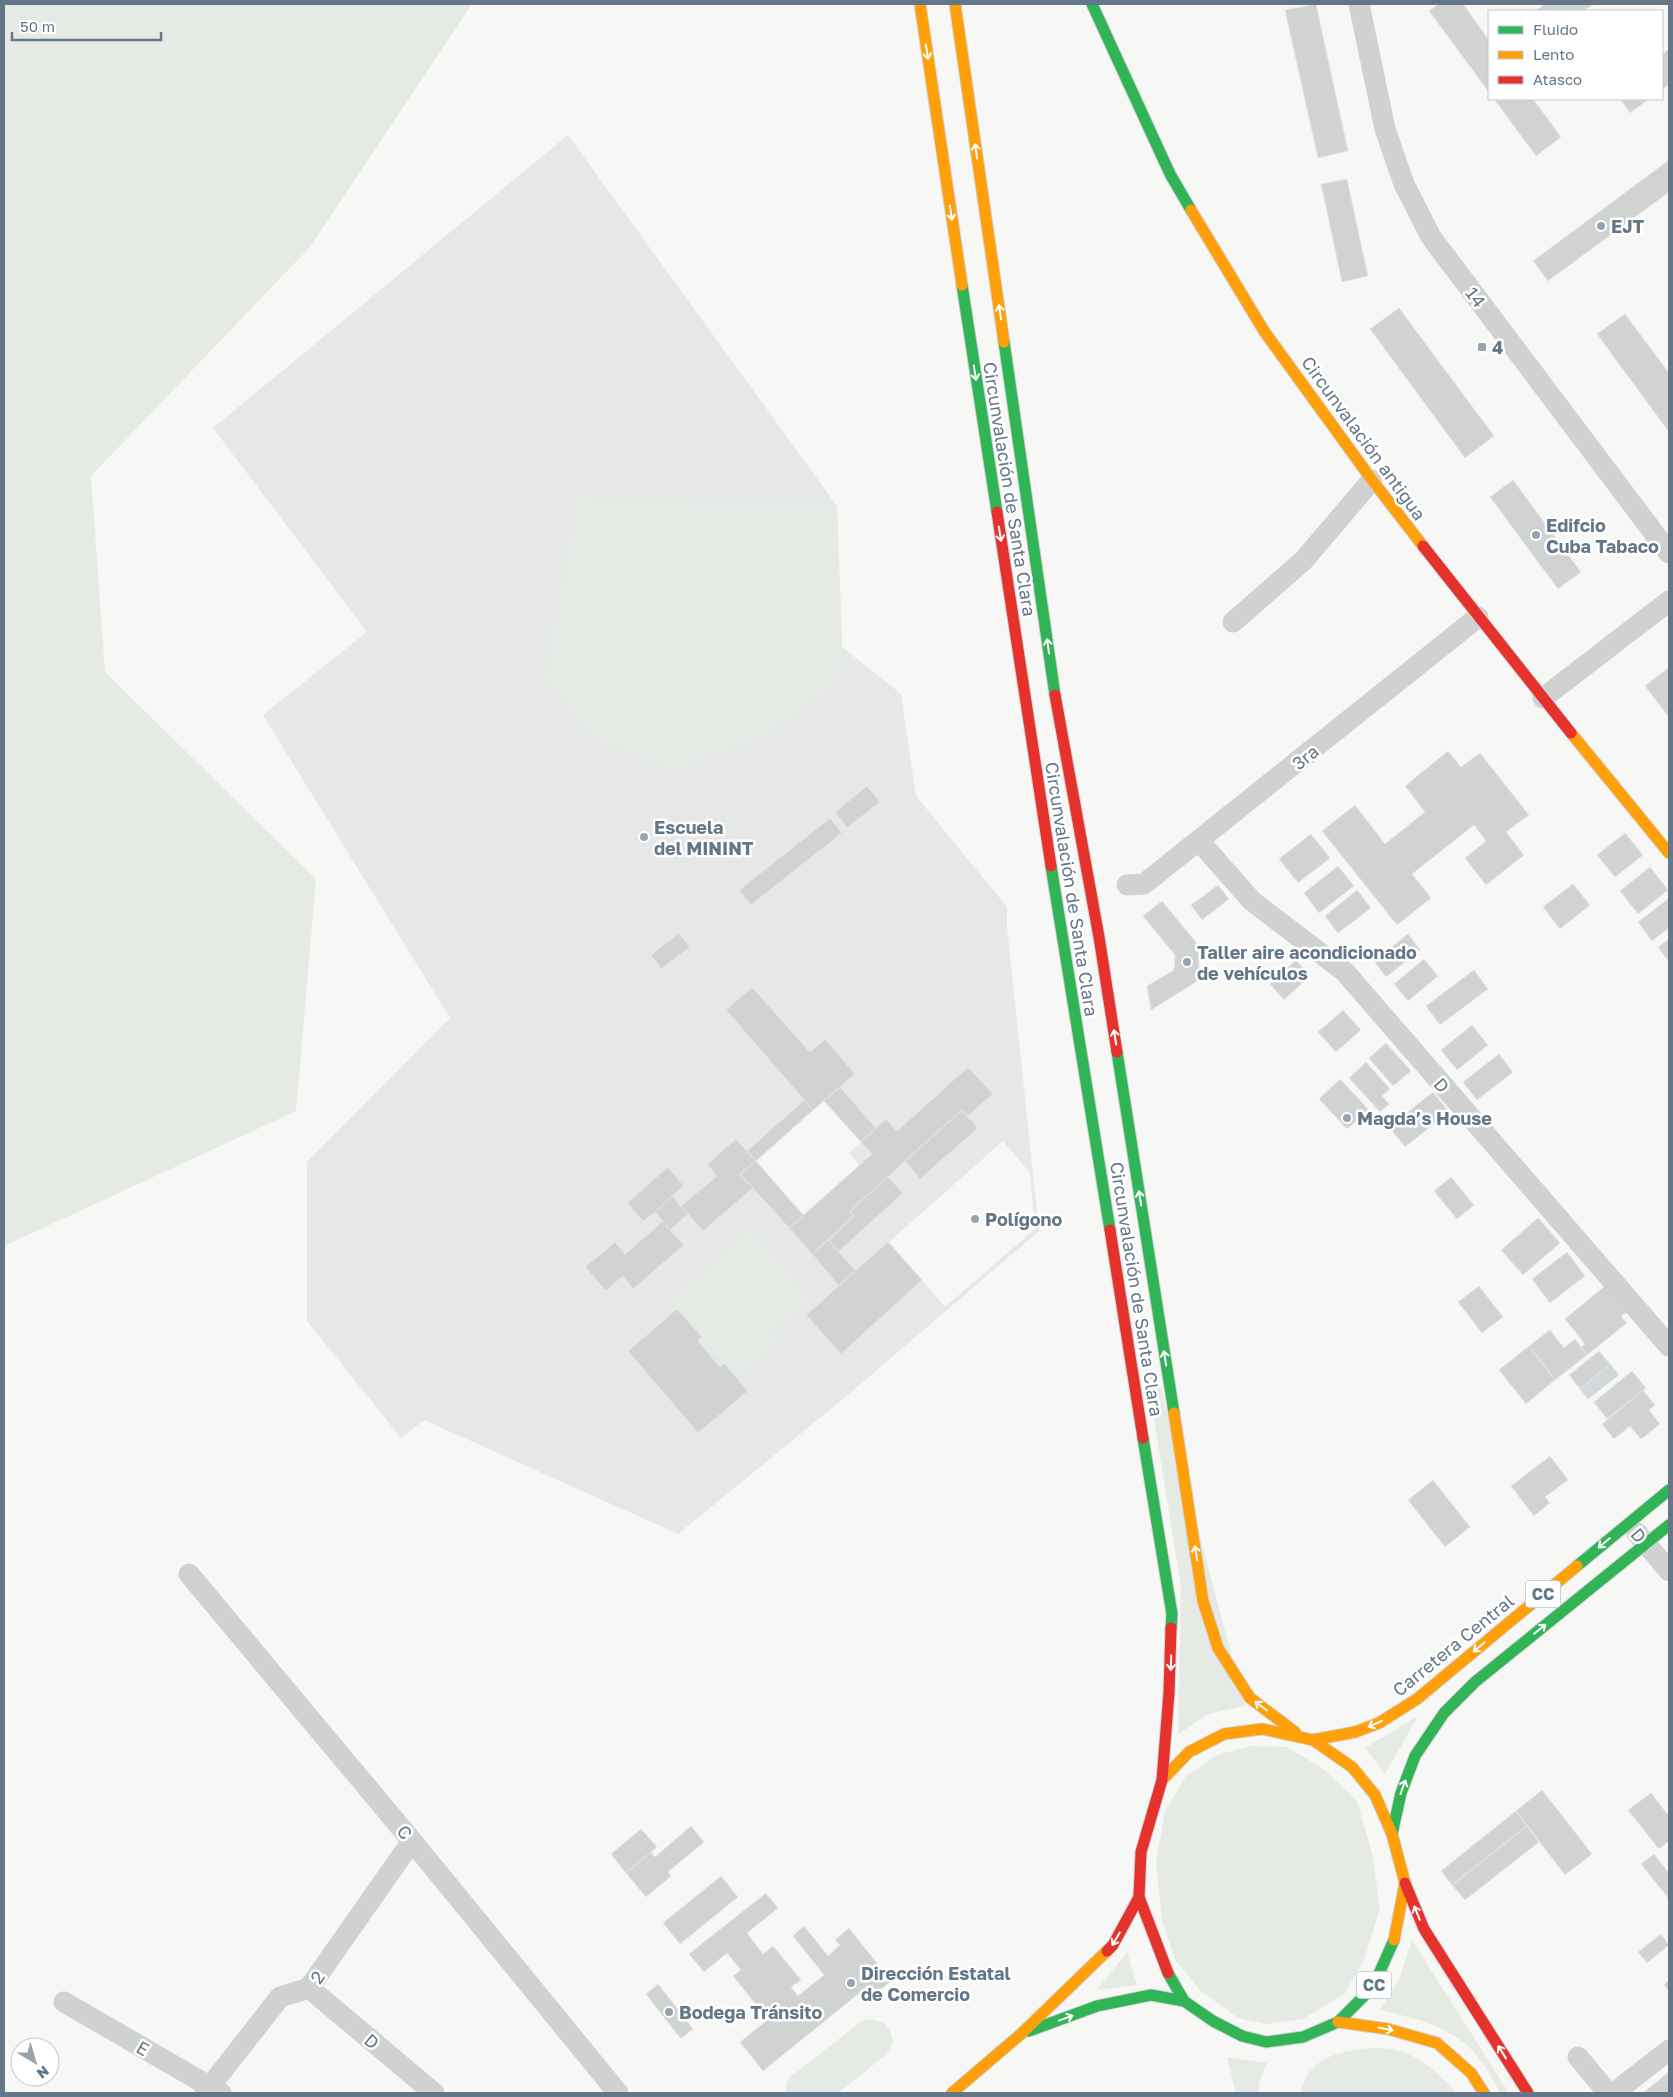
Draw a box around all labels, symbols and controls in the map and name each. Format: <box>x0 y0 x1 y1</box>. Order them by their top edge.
scale bar <box>12 10 161 42</box>
legend <box>1488 10 1663 100</box>
text: 50 m <box>20 17 55 35</box>
text: Fluido <box>1533 20 1578 38</box>
one-way arrow <box>922 44 932 60</box>
text: Lento <box>1533 45 1574 63</box>
text: Atasco <box>1533 70 1582 88</box>
one-way arrow <box>971 144 981 160</box>
one-way arrow <box>946 204 956 220</box>
place label: EJT <box>1611 215 1644 237</box>
marker: EJT <box>1595 220 1607 232</box>
street label: 14 <box>1461 283 1491 312</box>
one-way arrow <box>994 305 1004 321</box>
place label: 4 <box>1492 336 1503 358</box>
marker: 4 <box>1476 341 1488 353</box>
street label: Circunvalación antigua <box>1297 352 1431 524</box>
street label: Circunvalación de Santa Clara <box>979 360 1041 618</box>
one-way arrow <box>971 365 981 381</box>
place label: Edifcio Cuba Tabaco <box>1546 514 1659 557</box>
one-way arrow <box>995 526 1005 542</box>
marker: Edifcio Cuba Tabaco <box>1530 529 1542 541</box>
one-way arrow <box>1043 639 1053 655</box>
street label: 3ra <box>1287 740 1323 774</box>
street label: Circunvalación de Santa Clara <box>1041 760 1103 1018</box>
place label: Escuela del MININT <box>654 816 754 859</box>
marker: Escuela del MININT <box>638 831 650 843</box>
place label: Taller aire acondicionado de vehículos <box>1197 941 1417 984</box>
marker: Taller aire acondicionado de vehículos <box>1181 956 1193 968</box>
one-way arrow <box>1110 1029 1120 1045</box>
street label: D <box>1430 1073 1454 1097</box>
place label: Magda’s House <box>1357 1107 1492 1129</box>
marker: Magda’s House <box>1341 1112 1353 1124</box>
street label: Circunvalación de Santa Clara <box>1106 1160 1168 1418</box>
one-way arrow <box>1135 1190 1145 1206</box>
place label: Polígono <box>985 1208 1062 1230</box>
marker: Polígono <box>969 1213 981 1225</box>
one-way arrow <box>1160 1351 1170 1367</box>
street label: D <box>1627 1523 1651 1547</box>
one-way arrow <box>1598 1538 1611 1549</box>
one-way arrow <box>1190 1546 1200 1562</box>
road number: CC <box>1526 1580 1560 1608</box>
street label: Carretera Central <box>1388 1589 1518 1701</box>
one-way arrow <box>1533 1624 1546 1635</box>
one-way arrow <box>1473 1642 1486 1653</box>
one-way arrow <box>1166 1654 1175 1670</box>
one-way arrow <box>1255 1701 1268 1712</box>
one-way arrow <box>1368 1720 1383 1730</box>
one-way arrow <box>1399 1780 1408 1795</box>
street label: C <box>393 1820 417 1844</box>
one-way arrow <box>1412 1906 1421 1921</box>
one-way arrow <box>1110 1932 1120 1946</box>
place label: Dirección Estatal de Comercio <box>861 1962 1011 2005</box>
street label: 2 <box>305 1966 329 1988</box>
road number: CC <box>1356 1972 1392 1998</box>
marker: Dirección Estatal de Comercio <box>845 1977 857 1989</box>
place label: Bodega Tránsito <box>679 2001 822 2023</box>
marker: Bodega Tránsito <box>663 2006 675 2018</box>
one-way arrow <box>1058 2013 1074 2022</box>
one-way arrow <box>1378 2025 1394 2034</box>
street label: D <box>360 2029 384 2053</box>
street label: E <box>133 2036 153 2060</box>
north arrow <box>10 2037 60 2087</box>
one-way arrow <box>1496 2045 1507 2059</box>
text: N <box>34 2063 53 2083</box>

